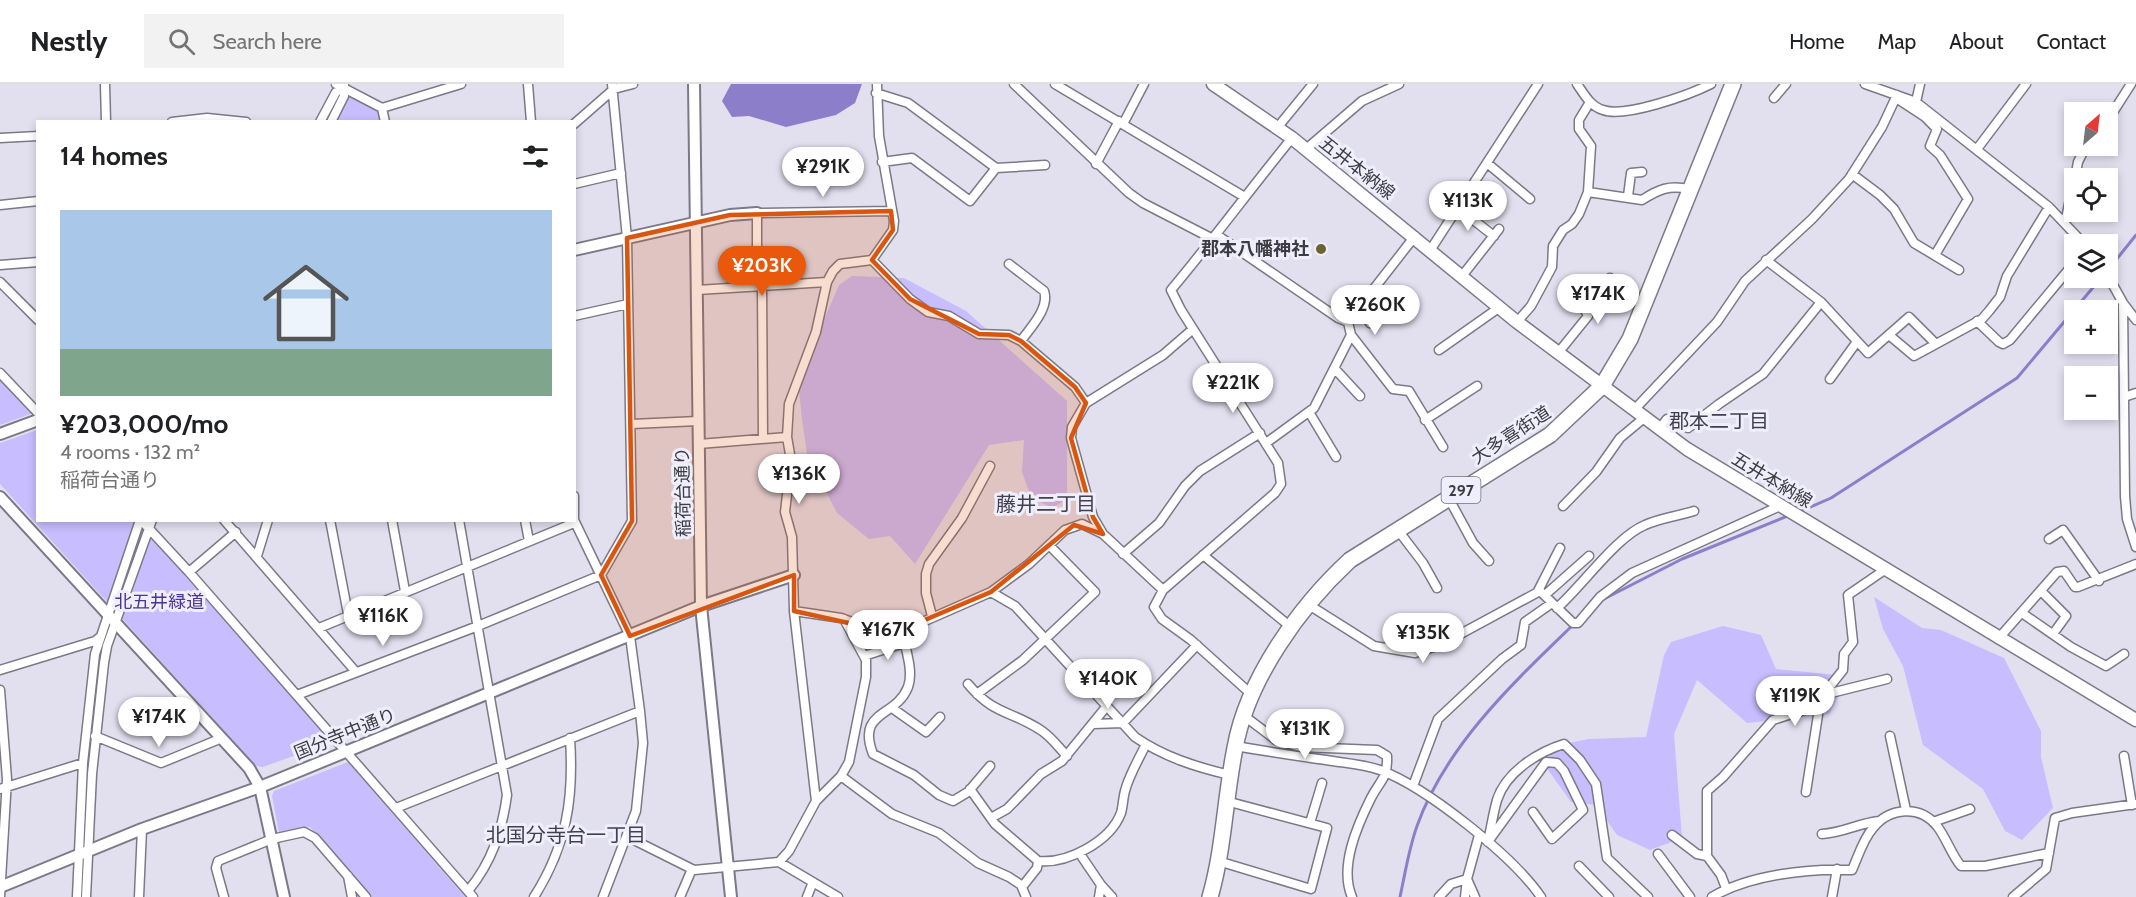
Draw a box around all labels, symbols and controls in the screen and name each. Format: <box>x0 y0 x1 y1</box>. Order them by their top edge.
search box <box>144 14 564 68</box>
text: Nestly <box>30 24 108 58</box>
icon: search <box>165 25 198 58</box>
text: Search here <box>213 28 322 55</box>
text: Home <box>1789 29 1845 54</box>
text: Map <box>1878 29 1916 54</box>
text: About <box>1949 29 2003 54</box>
text: Contact <box>2036 29 2106 54</box>
north arrow <box>2064 102 2118 156</box>
map controls <box>2064 102 2118 420</box>
street label: 五井本納線 <box>1315 132 1399 204</box>
text: 14 homes <box>60 140 168 172</box>
icon: filters <box>519 140 552 173</box>
pin: ¥291K <box>781 147 865 198</box>
text: ¥291K <box>796 154 850 178</box>
button: locate <box>2064 168 2118 222</box>
pin: ¥113K <box>1426 181 1510 232</box>
text: ¥113K <box>1443 188 1493 212</box>
button: layers <box>2064 234 2118 288</box>
place label: 郡本八幡神社 <box>1201 238 1309 260</box>
marker: 郡本八幡神社 <box>1314 242 1328 256</box>
pin: ¥203K <box>720 246 804 297</box>
icon: home <box>252 249 360 357</box>
text: ¥203K <box>732 253 792 277</box>
pin: ¥174K <box>1556 274 1640 325</box>
text: ¥174K <box>1571 281 1625 305</box>
pin: ¥260K <box>1333 285 1417 336</box>
text: ¥260K <box>1345 292 1405 316</box>
button: + <box>2064 300 2118 354</box>
pin: ¥221K <box>1191 363 1275 414</box>
button: − <box>2064 366 2118 420</box>
text: ¥221K <box>1206 370 1260 394</box>
street label: 大多喜街道 <box>1467 401 1555 469</box>
text: ¥203,000/mo <box>60 408 228 440</box>
district label: 郡本二丁目 <box>1669 409 1769 433</box>
text: 4 rooms · 132 m² <box>60 440 200 464</box>
street label: 稲荷台通り <box>671 447 695 537</box>
street label: 五井本納線 <box>1728 447 1816 513</box>
pin: ¥136K <box>757 454 841 505</box>
text: ¥136K <box>772 461 826 485</box>
text: 稲荷台通り <box>60 468 160 492</box>
road number: 297 <box>1442 477 1480 503</box>
district label: 藤井二丁目 <box>996 492 1096 516</box>
park label: 北五井緑道 <box>114 591 204 613</box>
pin: ¥116K <box>341 596 425 647</box>
text: ¥116K <box>358 603 408 627</box>
pin: ¥167K <box>846 610 930 661</box>
pin: ¥135K <box>1381 613 1465 664</box>
text: ¥167K <box>861 617 915 641</box>
text: ¥135K <box>1396 620 1450 644</box>
pin: ¥140K <box>1066 659 1150 710</box>
text: ¥140K <box>1079 666 1137 690</box>
pin: ¥119K <box>1753 676 1837 727</box>
text: ¥119K <box>1770 683 1820 707</box>
pin: ¥174K <box>117 697 201 748</box>
text: ¥174K <box>132 704 186 728</box>
street label: 国分寺中通り <box>291 704 399 764</box>
pin: ¥131K <box>1263 709 1347 760</box>
text: ¥131K <box>1280 716 1330 740</box>
district label: 北国分寺台一丁目 <box>486 823 646 847</box>

